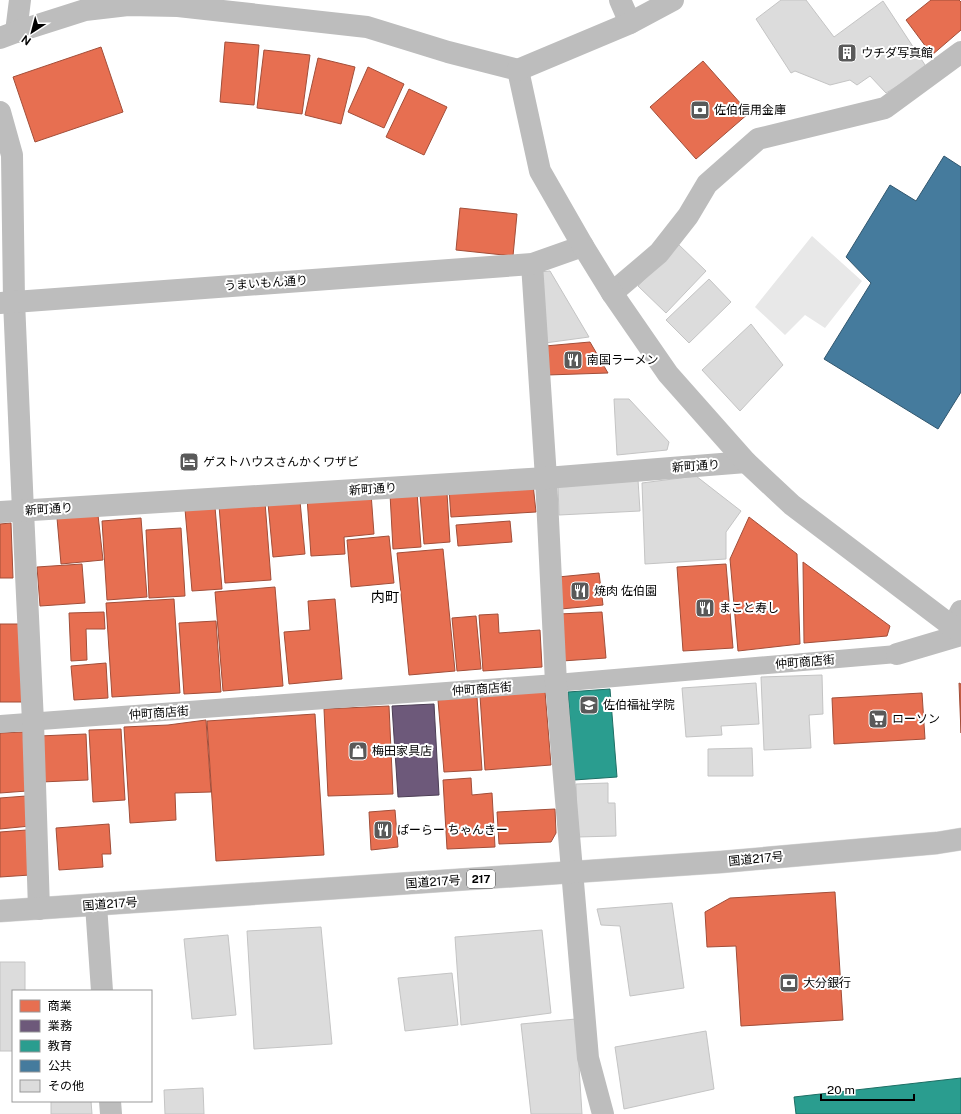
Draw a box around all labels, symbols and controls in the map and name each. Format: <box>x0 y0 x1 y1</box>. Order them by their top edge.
north arrow <box>12 12 52 52</box>
text: N <box>19 33 33 47</box>
building icon: ウチダ写真館 <box>836 42 858 64</box>
place label: ウチダ写真館 <box>861 46 933 60</box>
bank icon: 佐伯信用金庫 <box>689 99 711 121</box>
place label: 佐伯信用金庫 <box>714 103 786 117</box>
street label: うまいもん通り <box>224 273 308 293</box>
restaurant icon: 南国ラーメン <box>562 349 584 371</box>
place label: 南国ラーメン <box>587 353 659 367</box>
hotel icon: ゲストハウスさんかくワザビ <box>178 451 200 473</box>
place label: ゲストハウスさんかくワザビ <box>203 455 359 469</box>
street label: 新町通り <box>672 457 720 475</box>
street label: 新町通り <box>349 480 397 498</box>
street label: 新町通り <box>25 500 73 518</box>
restaurant icon: 焼肉 佐伯園 <box>569 580 591 602</box>
place label: 焼肉 佐伯園 <box>594 584 657 598</box>
district label: 内町 <box>371 589 399 605</box>
restaurant icon: まこと寿し <box>694 597 716 619</box>
place label: まこと寿し <box>719 601 779 615</box>
street label: 仲町商店街 <box>774 652 836 672</box>
street label: 仲町商店街 <box>452 680 512 698</box>
school or university icon: 佐伯福祉学院 <box>578 694 600 716</box>
place label: 佐伯福祉学院 <box>603 698 675 712</box>
street label: 仲町商店街 <box>129 704 189 722</box>
supermarket icon: ローソン <box>867 708 889 730</box>
place label: ローソン <box>892 712 940 726</box>
shop icon: 梅田家具店 <box>347 740 369 762</box>
place label: 梅田家具店 <box>372 744 432 758</box>
restaurant icon: ぱーらー ちゃんきー <box>372 819 394 841</box>
place label: ぱーらー ちゃんきー <box>397 823 508 837</box>
street label: 国道217号 <box>728 850 784 868</box>
road number: 217 <box>467 870 495 888</box>
street label: 国道217号 <box>405 873 461 891</box>
street label: 国道217号 <box>82 895 138 913</box>
bank icon: 大分銀行 <box>778 972 800 994</box>
place label: 大分銀行 <box>803 976 851 990</box>
legend <box>12 990 152 1102</box>
text: 商業 <box>48 999 72 1013</box>
text: 業務 <box>48 1019 72 1033</box>
text: 教育 <box>48 1039 72 1053</box>
text: 公共 <box>48 1059 72 1073</box>
scale bar <box>821 1076 914 1102</box>
text: その他 <box>48 1079 84 1093</box>
text: 20 m <box>827 1083 855 1097</box>

